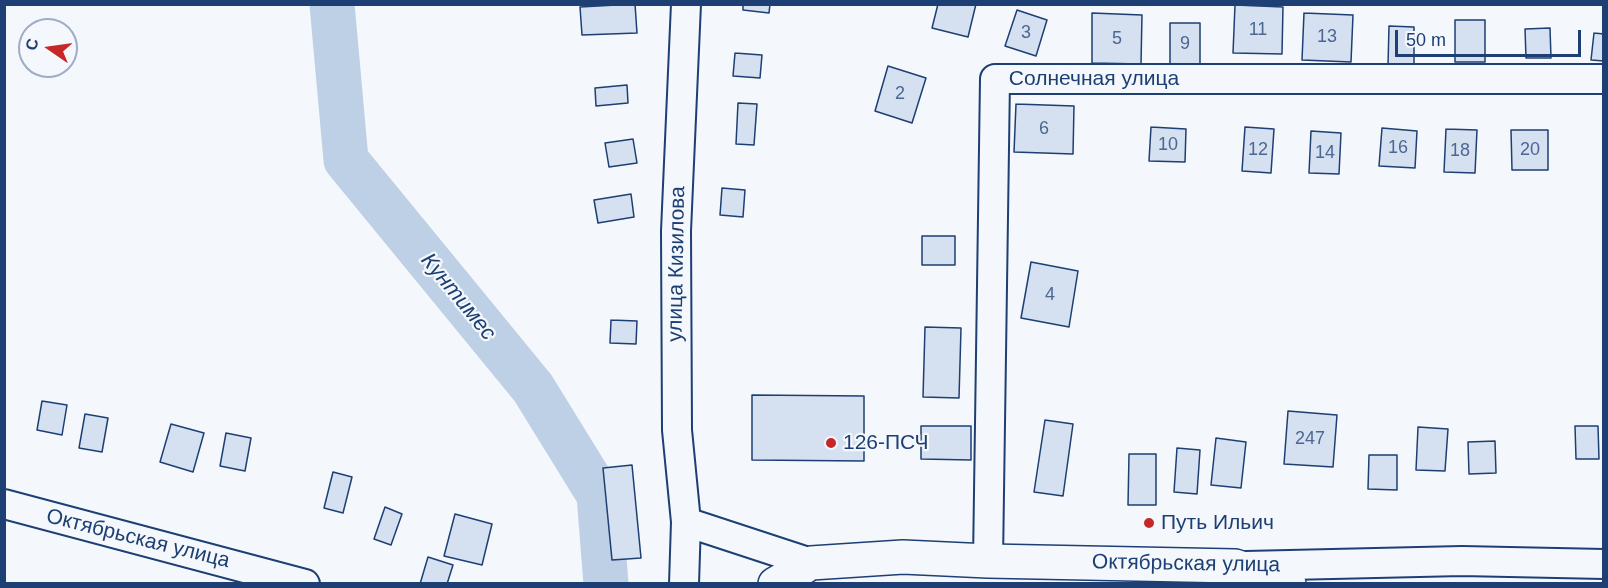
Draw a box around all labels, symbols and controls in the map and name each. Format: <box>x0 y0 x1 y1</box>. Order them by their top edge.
north arrow <box>18 18 78 78</box>
scale bar <box>1398 18 1584 56</box>
house number: 11 <box>1249 19 1267 41</box>
house number: 3 <box>1021 22 1031 44</box>
house number: 13 <box>1317 26 1337 48</box>
house number: 5 <box>1112 28 1122 50</box>
text: 50 m <box>1406 30 1446 50</box>
house number: 9 <box>1180 33 1190 55</box>
text: С <box>22 37 42 52</box>
street label: Солнечная улица <box>1009 66 1179 92</box>
house number: 2 <box>895 83 905 105</box>
house number: 6 <box>1039 118 1049 140</box>
house number: 10 <box>1158 134 1178 156</box>
house number: 16 <box>1388 137 1408 159</box>
house number: 12 <box>1248 139 1268 161</box>
house number: 20 <box>1520 139 1540 161</box>
house number: 18 <box>1450 140 1470 162</box>
house number: 14 <box>1315 142 1335 164</box>
street label: улица Кизилова <box>663 186 691 342</box>
water label: Кунтимес <box>415 248 501 346</box>
house number: 4 <box>1045 284 1055 306</box>
house number: 247 <box>1295 428 1325 450</box>
place label: 126-ПСЧ <box>843 430 929 456</box>
marker: 126-ПСЧ <box>824 436 838 450</box>
street label: Октябрьская улица <box>44 504 232 574</box>
place label: Путь Ильич <box>1161 510 1274 536</box>
marker: Путь Ильич <box>1142 516 1156 530</box>
street label: Октябрьская улица <box>1092 550 1280 578</box>

